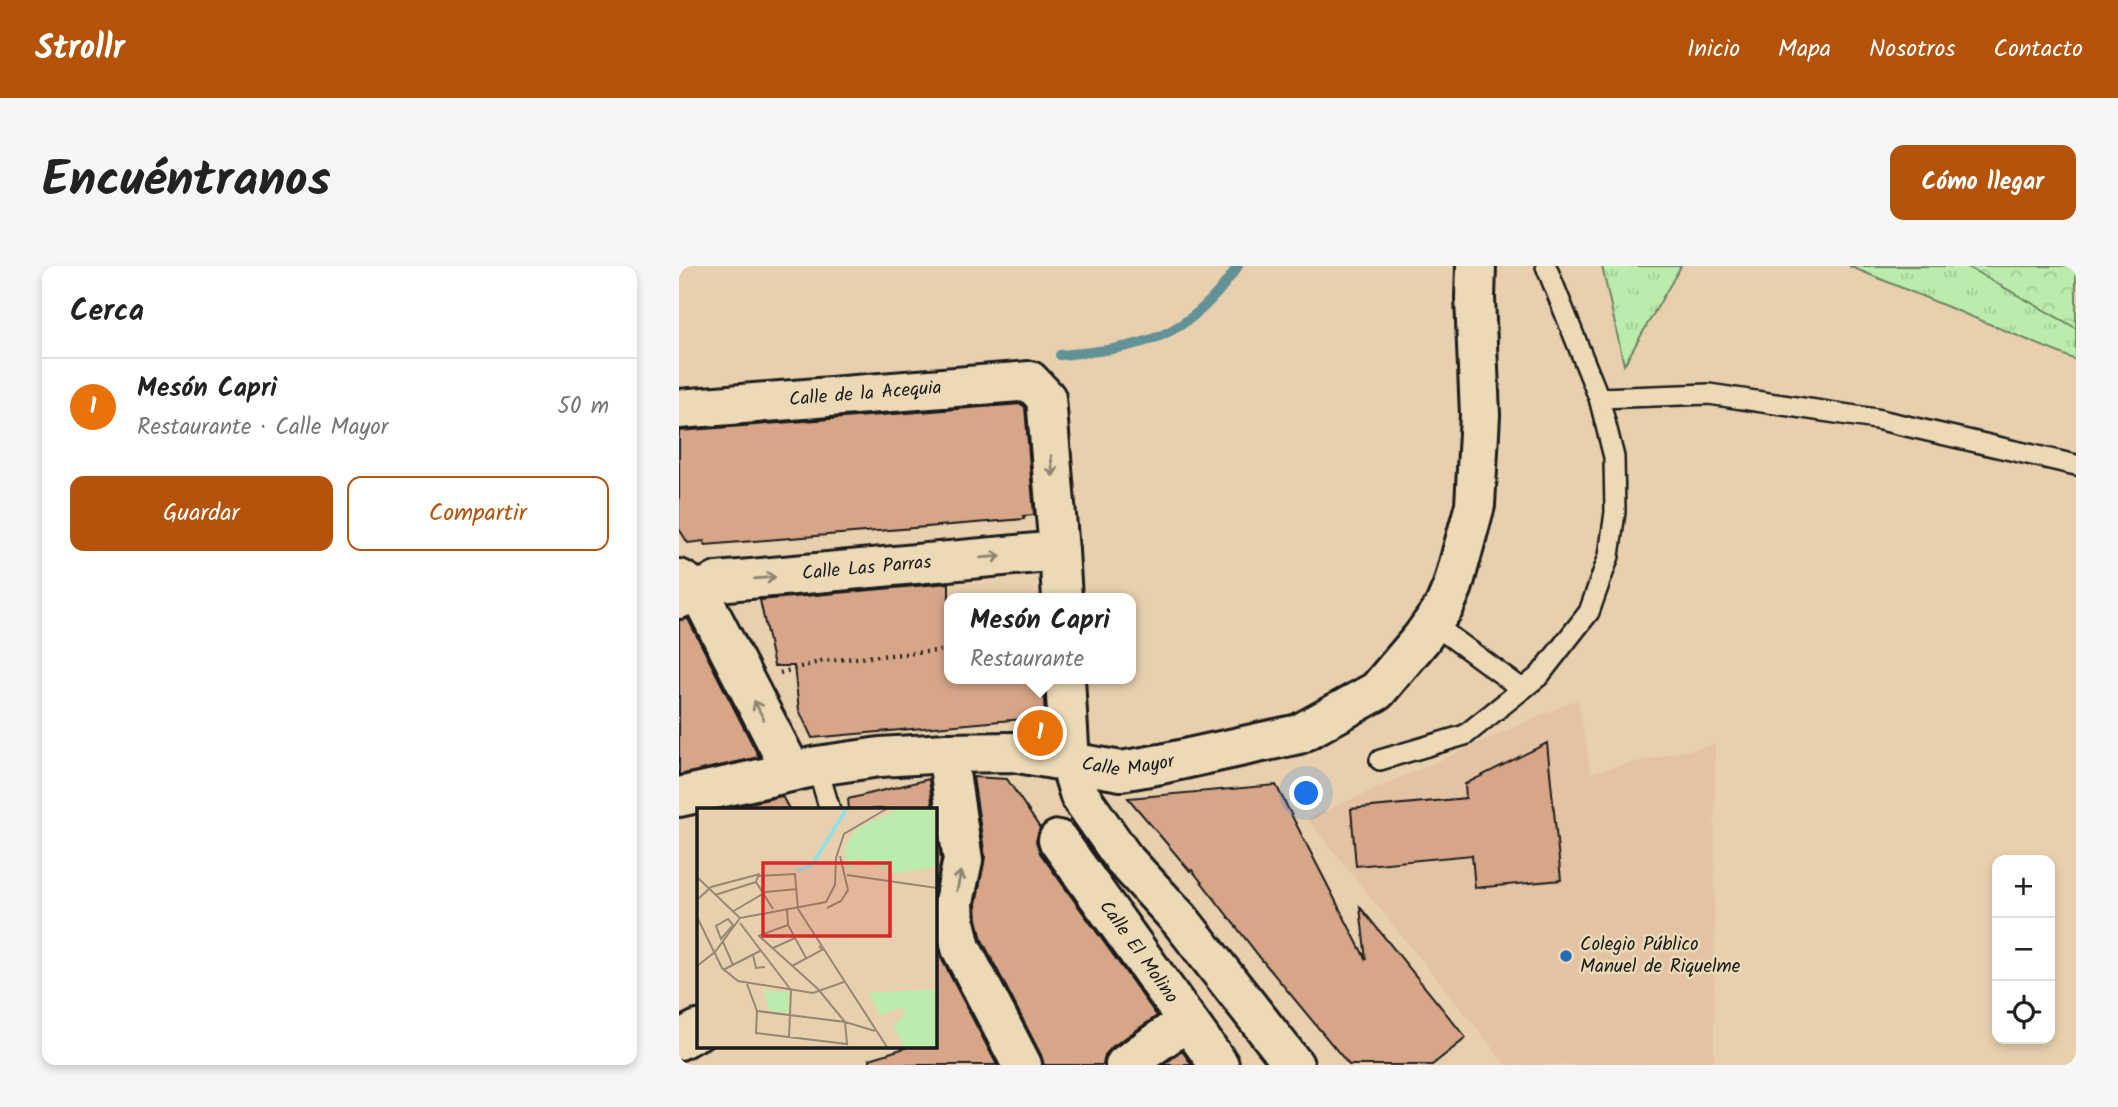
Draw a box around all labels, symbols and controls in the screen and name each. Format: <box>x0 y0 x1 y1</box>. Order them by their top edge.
text: Strollr <box>35 23 125 76</box>
text: Inicio <box>1687 30 1740 69</box>
text: Mapa <box>1778 30 1831 69</box>
text: Nosotros <box>1869 30 1956 69</box>
text: Contacto <box>1994 30 2083 69</box>
text: Encuéntranos <box>42 143 331 221</box>
button: Cómo llegar <box>1890 145 2076 220</box>
text: Cerca <box>70 288 144 336</box>
text: Mesón Capri <box>137 368 277 410</box>
street label: Calle de la Acequia <box>788 373 943 415</box>
text: 1 <box>90 389 96 425</box>
text: 50 m <box>558 389 609 425</box>
text: Restaurante · Calle Mayor <box>137 410 388 446</box>
one-way arrow <box>1046 454 1059 476</box>
button: Guardar <box>70 476 333 551</box>
button: Compartir <box>347 476 609 551</box>
street label: Calle Las Parras <box>801 548 933 589</box>
one-way arrow <box>979 550 1002 563</box>
one-way arrow <box>753 571 775 584</box>
popup <box>944 593 1136 684</box>
text: Mesón Capri <box>970 600 1110 642</box>
text: Restaurante <box>970 642 1084 678</box>
one-way arrow <box>752 700 766 720</box>
pin: 1 <box>1017 707 1063 759</box>
street label: Calle Mayor <box>1079 746 1179 786</box>
your location <box>1289 776 1323 810</box>
inset map <box>697 808 936 1048</box>
map controls <box>1992 855 2055 1044</box>
button: + <box>1992 855 2055 918</box>
one-way arrow <box>952 870 966 893</box>
street label: Calle El Molino <box>1091 894 1186 1010</box>
button: − <box>1992 918 2055 981</box>
place label: Colegio Público Manuel de Riquelme <box>1580 930 1741 982</box>
marker: Colegio Público Manuel de Riquelme <box>1558 948 1574 964</box>
button: locate <box>1992 981 2055 1044</box>

